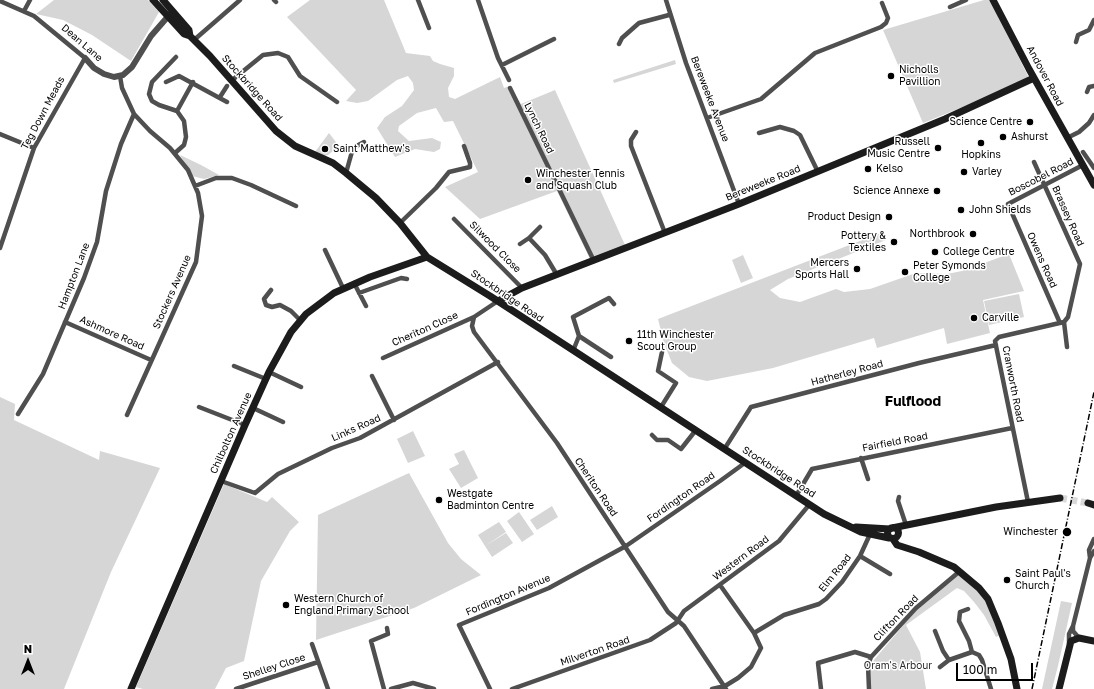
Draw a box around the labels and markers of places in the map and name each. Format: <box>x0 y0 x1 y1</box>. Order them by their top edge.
place label: Nicholls Pavillion <box>899 64 940 88</box>
marker: Nicholls Pavillion <box>886 71 896 81</box>
place label: Science Centre <box>950 116 1022 128</box>
marker: Science Centre <box>1025 117 1035 127</box>
place label: Ashurst <box>1011 131 1048 143</box>
marker: Ashurst <box>998 132 1008 142</box>
place label: Russell Music Centre <box>867 136 930 160</box>
marker: Hopkins <box>976 138 986 148</box>
place label: Saint Matthew's <box>333 143 410 155</box>
marker: Russell Music Centre <box>933 143 943 153</box>
marker: Saint Matthew's <box>320 144 330 154</box>
place label: Hopkins <box>961 149 1001 161</box>
place label: Kelso <box>876 163 903 175</box>
marker: Kelso <box>863 164 873 174</box>
place label: Varley <box>972 166 1002 178</box>
marker: Varley <box>959 167 969 177</box>
place label: Winchester Tennis and Squash Club <box>536 168 625 192</box>
marker: Winchester Tennis and Squash Club <box>523 175 533 185</box>
place label: Science Annexe <box>853 185 929 197</box>
marker: Science Annexe <box>932 186 942 196</box>
place label: John Shields <box>969 204 1031 216</box>
marker: John Shields <box>956 205 966 215</box>
place label: Product Design <box>807 211 881 223</box>
marker: Product Design <box>884 212 894 222</box>
place label: Northbrook <box>910 228 965 240</box>
marker: Northbrook <box>968 229 978 239</box>
place label: Pottery & Textiles <box>841 230 886 254</box>
marker: Pottery & Textiles <box>889 237 899 247</box>
place label: College Centre <box>943 246 1015 258</box>
marker: College Centre <box>930 247 940 257</box>
place label: Mercers Sports Hall <box>795 257 849 280</box>
place label: Peter Symonds College <box>913 260 986 284</box>
marker: Mercers Sports Hall <box>852 264 862 274</box>
marker: Peter Symonds College <box>900 267 910 277</box>
place label: Carville <box>982 312 1019 324</box>
marker: Carville <box>969 313 979 323</box>
place label: 11th Winchester Scout Group <box>637 329 714 352</box>
marker: 11th Winchester Scout Group <box>624 336 634 346</box>
place label: Westgate Badminton Centre <box>447 488 534 512</box>
marker: Westgate Badminton Centre <box>434 495 444 505</box>
place label: Winchester <box>1003 526 1058 538</box>
marker: Winchester <box>1061 526 1073 538</box>
place label: Saint Paul's Church <box>1015 568 1071 592</box>
marker: Saint Paul's Church <box>1002 575 1012 585</box>
place label: Western Church of England Primary School <box>294 593 409 616</box>
marker: Western Church of England Primary School <box>281 600 291 610</box>

